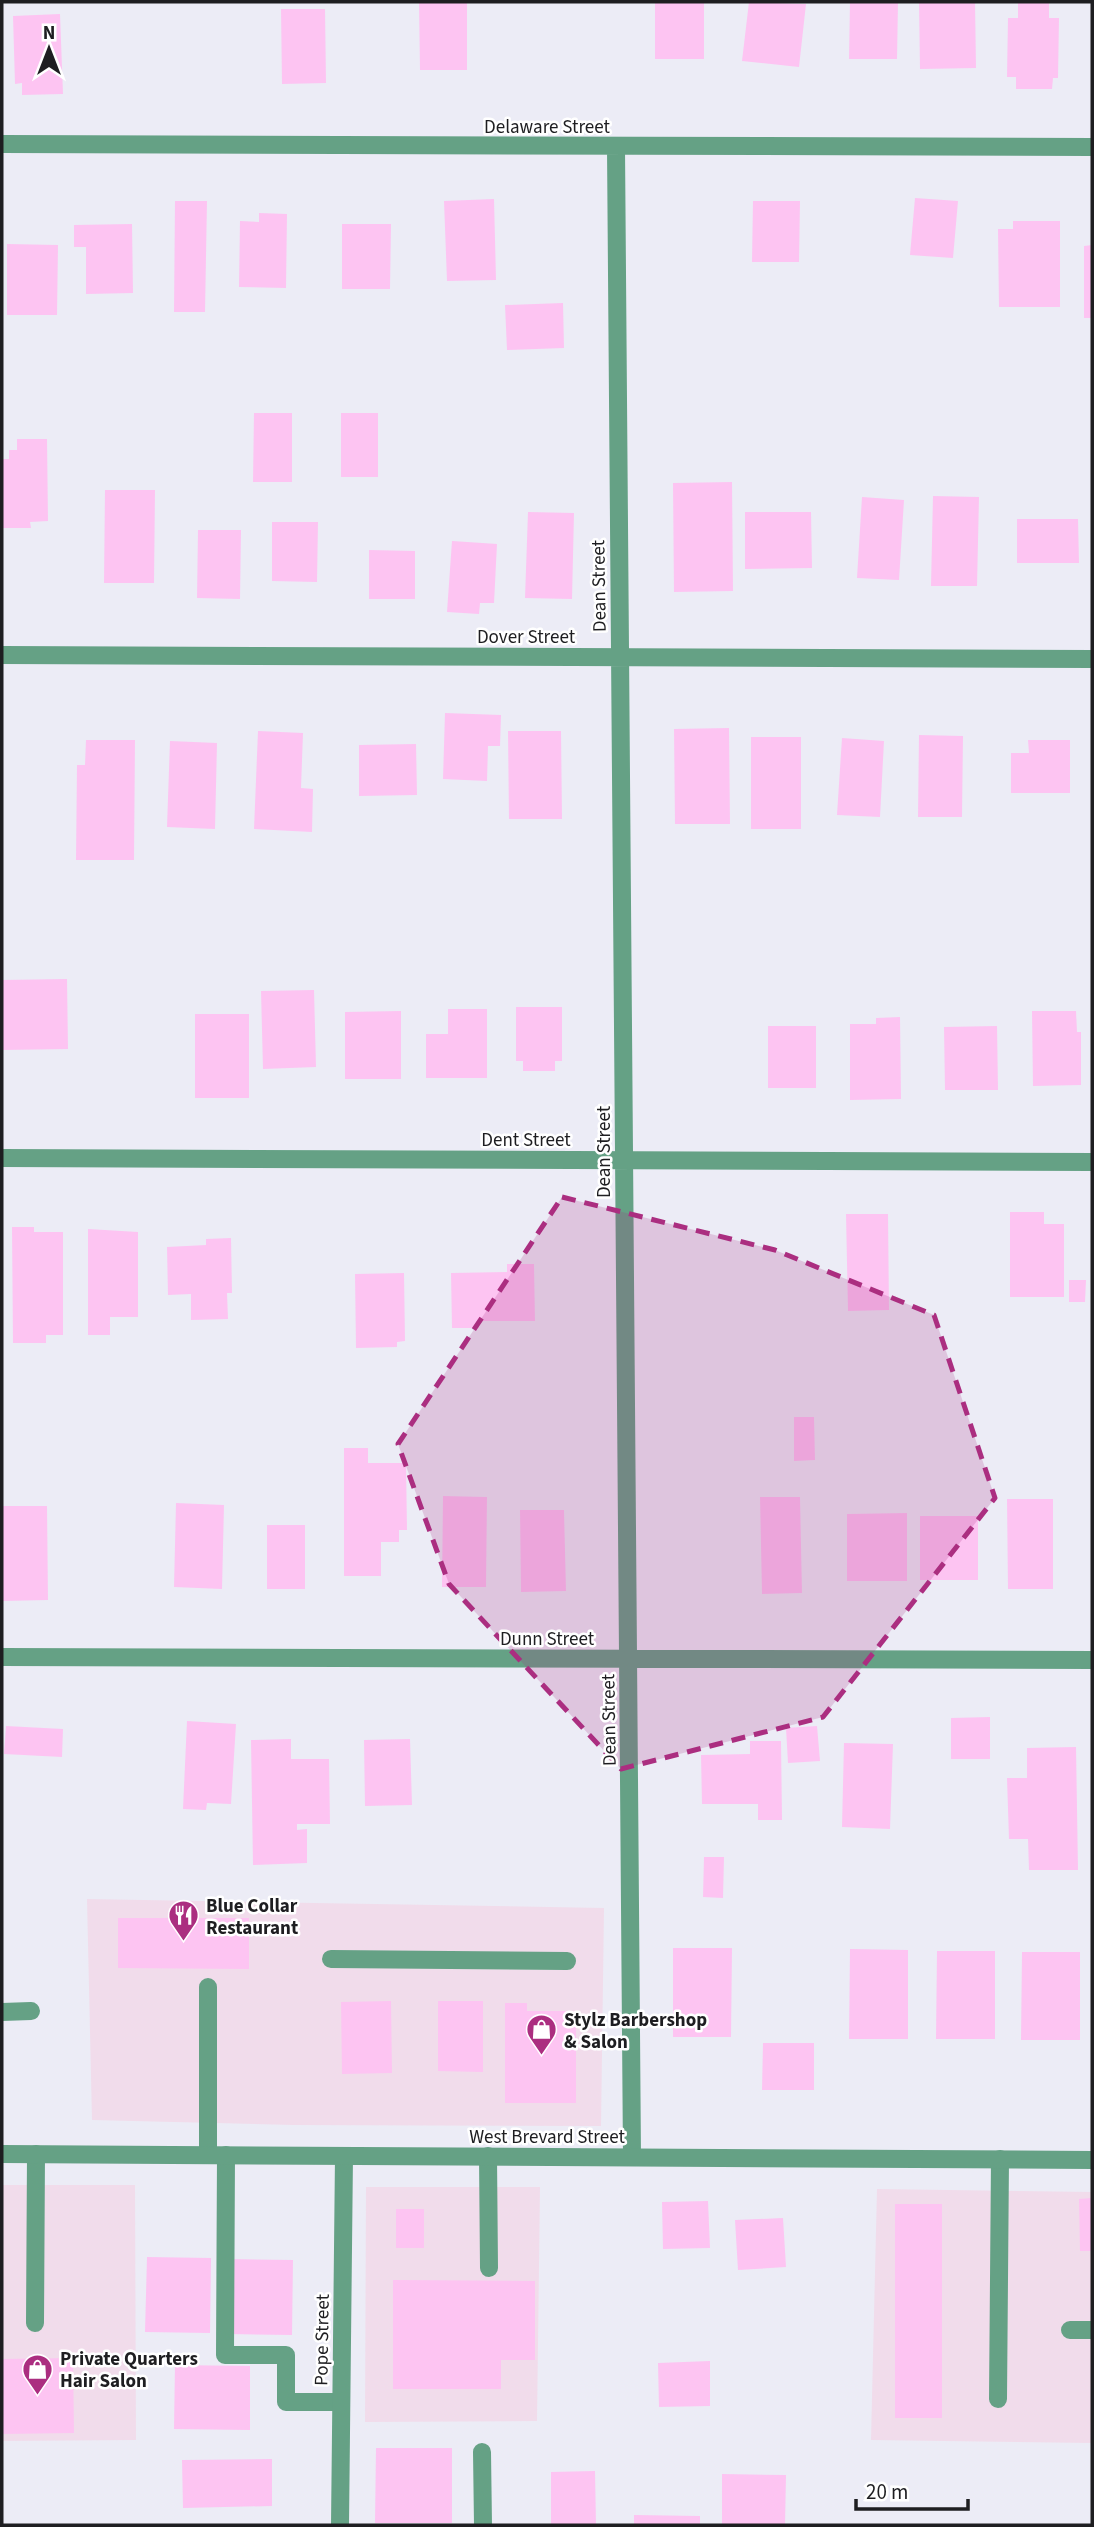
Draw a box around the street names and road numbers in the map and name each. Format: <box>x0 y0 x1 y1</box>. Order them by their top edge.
street label: Delaware Street <box>484 114 610 141</box>
street label: Dean Street <box>585 539 614 632</box>
street label: Dover Street <box>477 624 576 651</box>
street label: Dean Street <box>591 1105 618 1198</box>
street label: Dent Street <box>481 1127 571 1154</box>
street label: Dunn Street <box>500 1626 595 1653</box>
street label: Dean Street <box>595 1673 624 1766</box>
street label: West Brevard Street <box>469 2124 625 2151</box>
street label: Pope Street <box>308 2293 337 2386</box>

